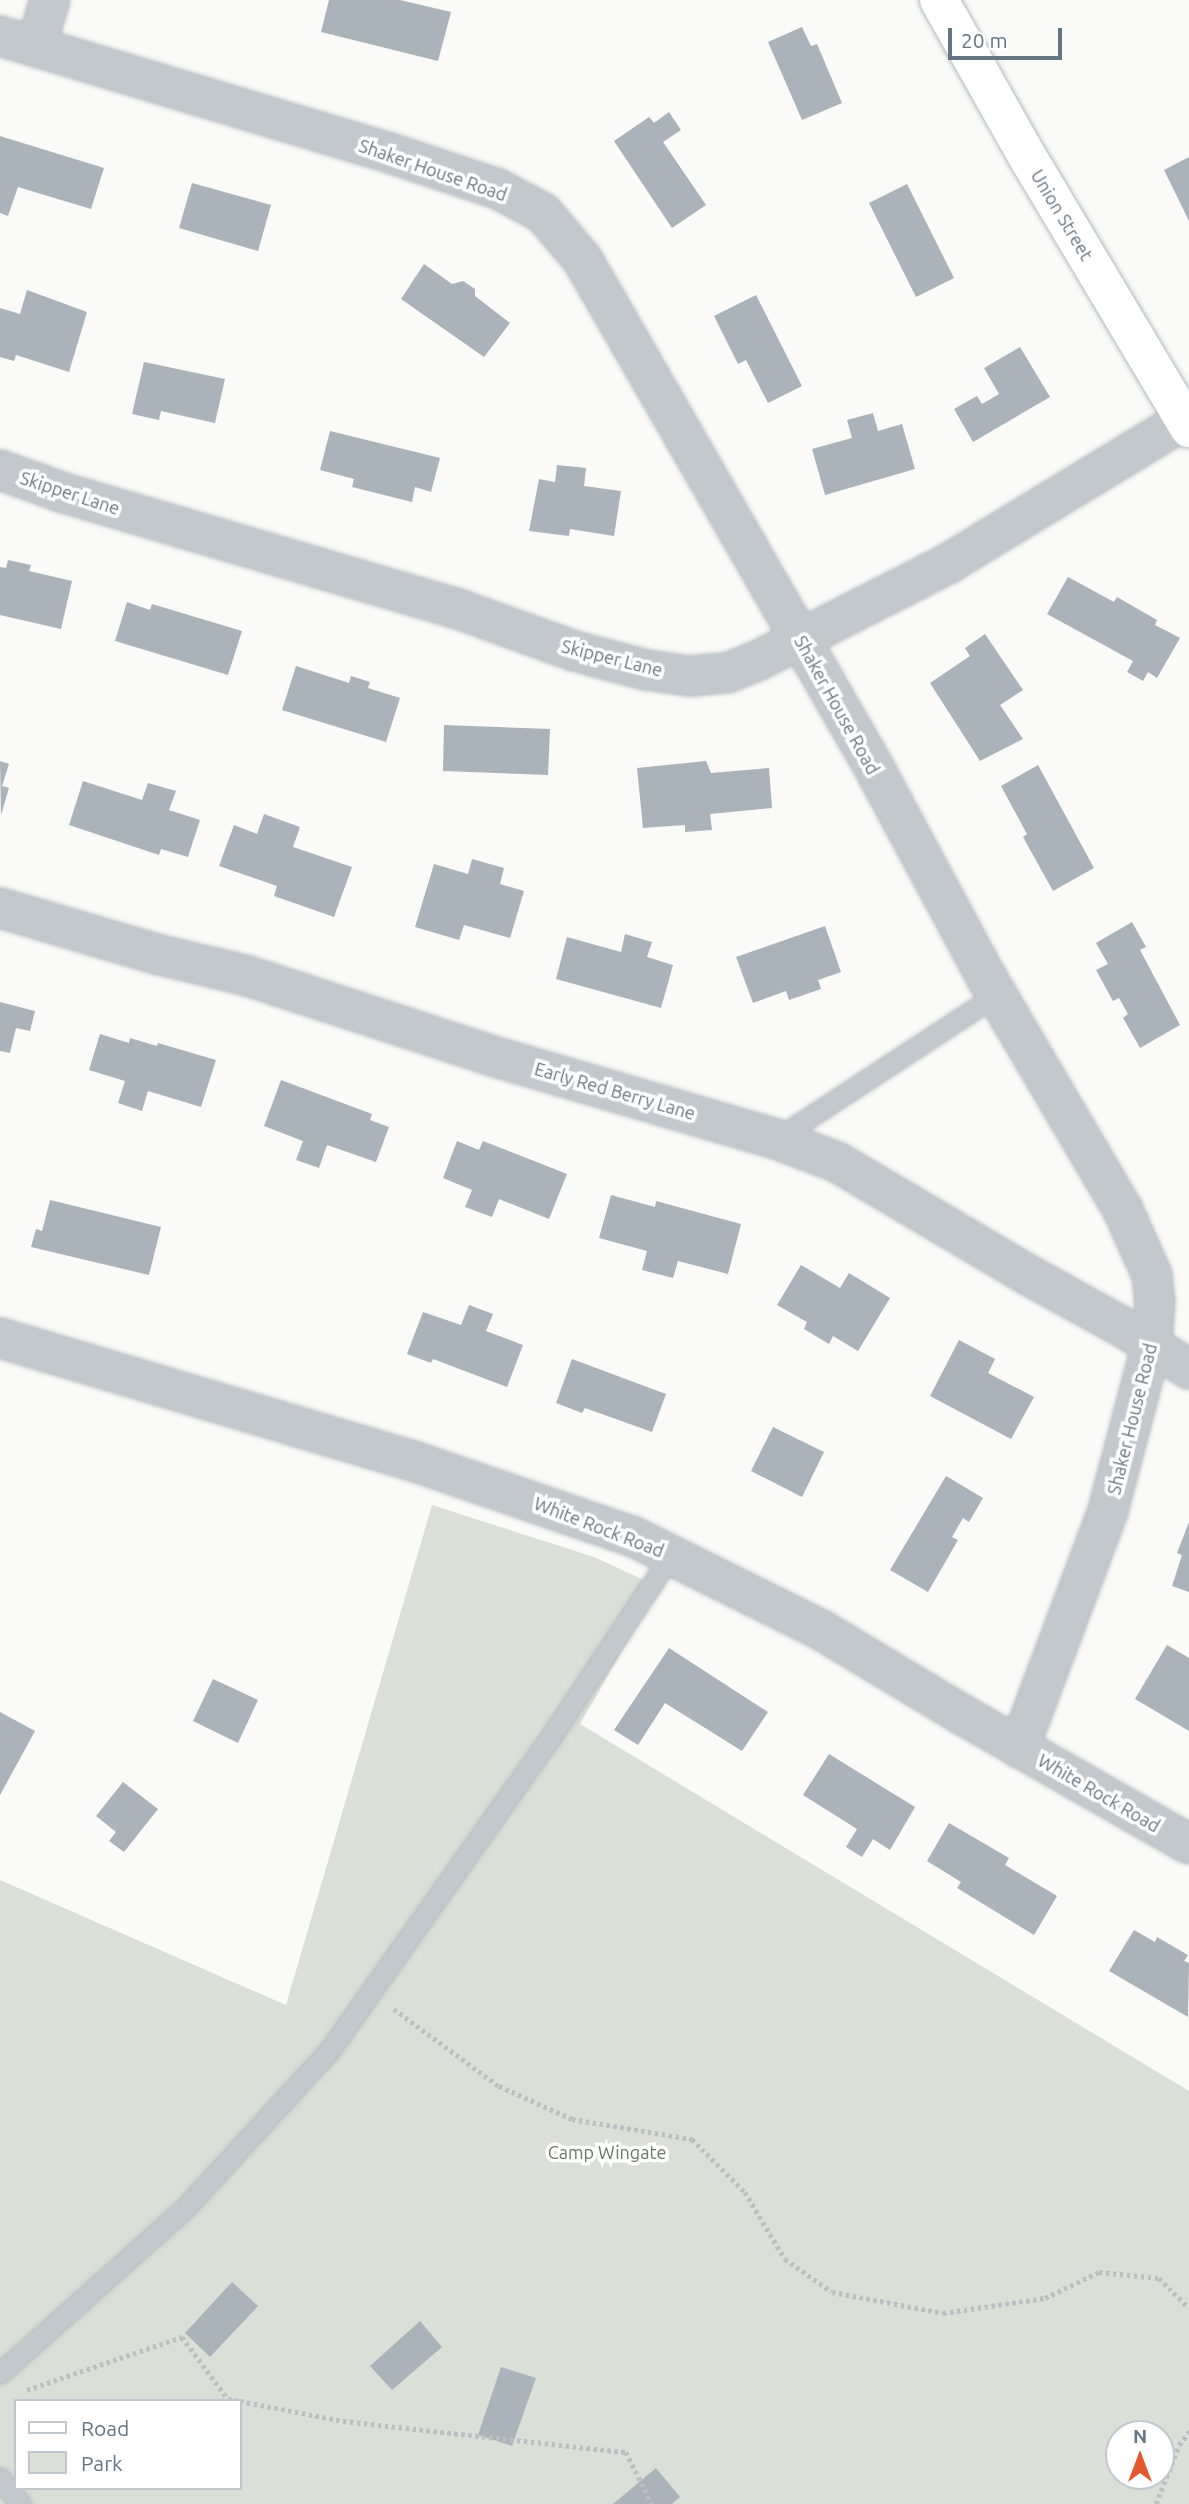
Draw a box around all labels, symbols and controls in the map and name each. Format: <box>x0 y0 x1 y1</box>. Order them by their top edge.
scale bar <box>951 14 1065 58</box>
text: 20 m <box>961 28 1008 52</box>
street label: Shaker House Road <box>356 135 510 205</box>
street label: Union Street <box>1026 166 1098 264</box>
street label: Skipper Lane <box>17 467 123 519</box>
street label: Shaker House Road <box>790 632 884 778</box>
street label: Skipper Lane <box>559 635 665 681</box>
street label: Early Red Berry Lane <box>532 1058 698 1124</box>
street label: Shaker House Road <box>1103 1341 1161 1497</box>
street label: White Rock Road <box>531 1492 667 1562</box>
street label: White Rock Road <box>1034 1749 1164 1837</box>
park label: Camp Wingate <box>548 2141 666 2163</box>
legend <box>14 2399 242 2490</box>
text: Road <box>81 2416 129 2440</box>
north arrow <box>1105 2420 1175 2490</box>
text: N <box>1133 2425 1147 2447</box>
text: Park <box>81 2451 123 2475</box>

